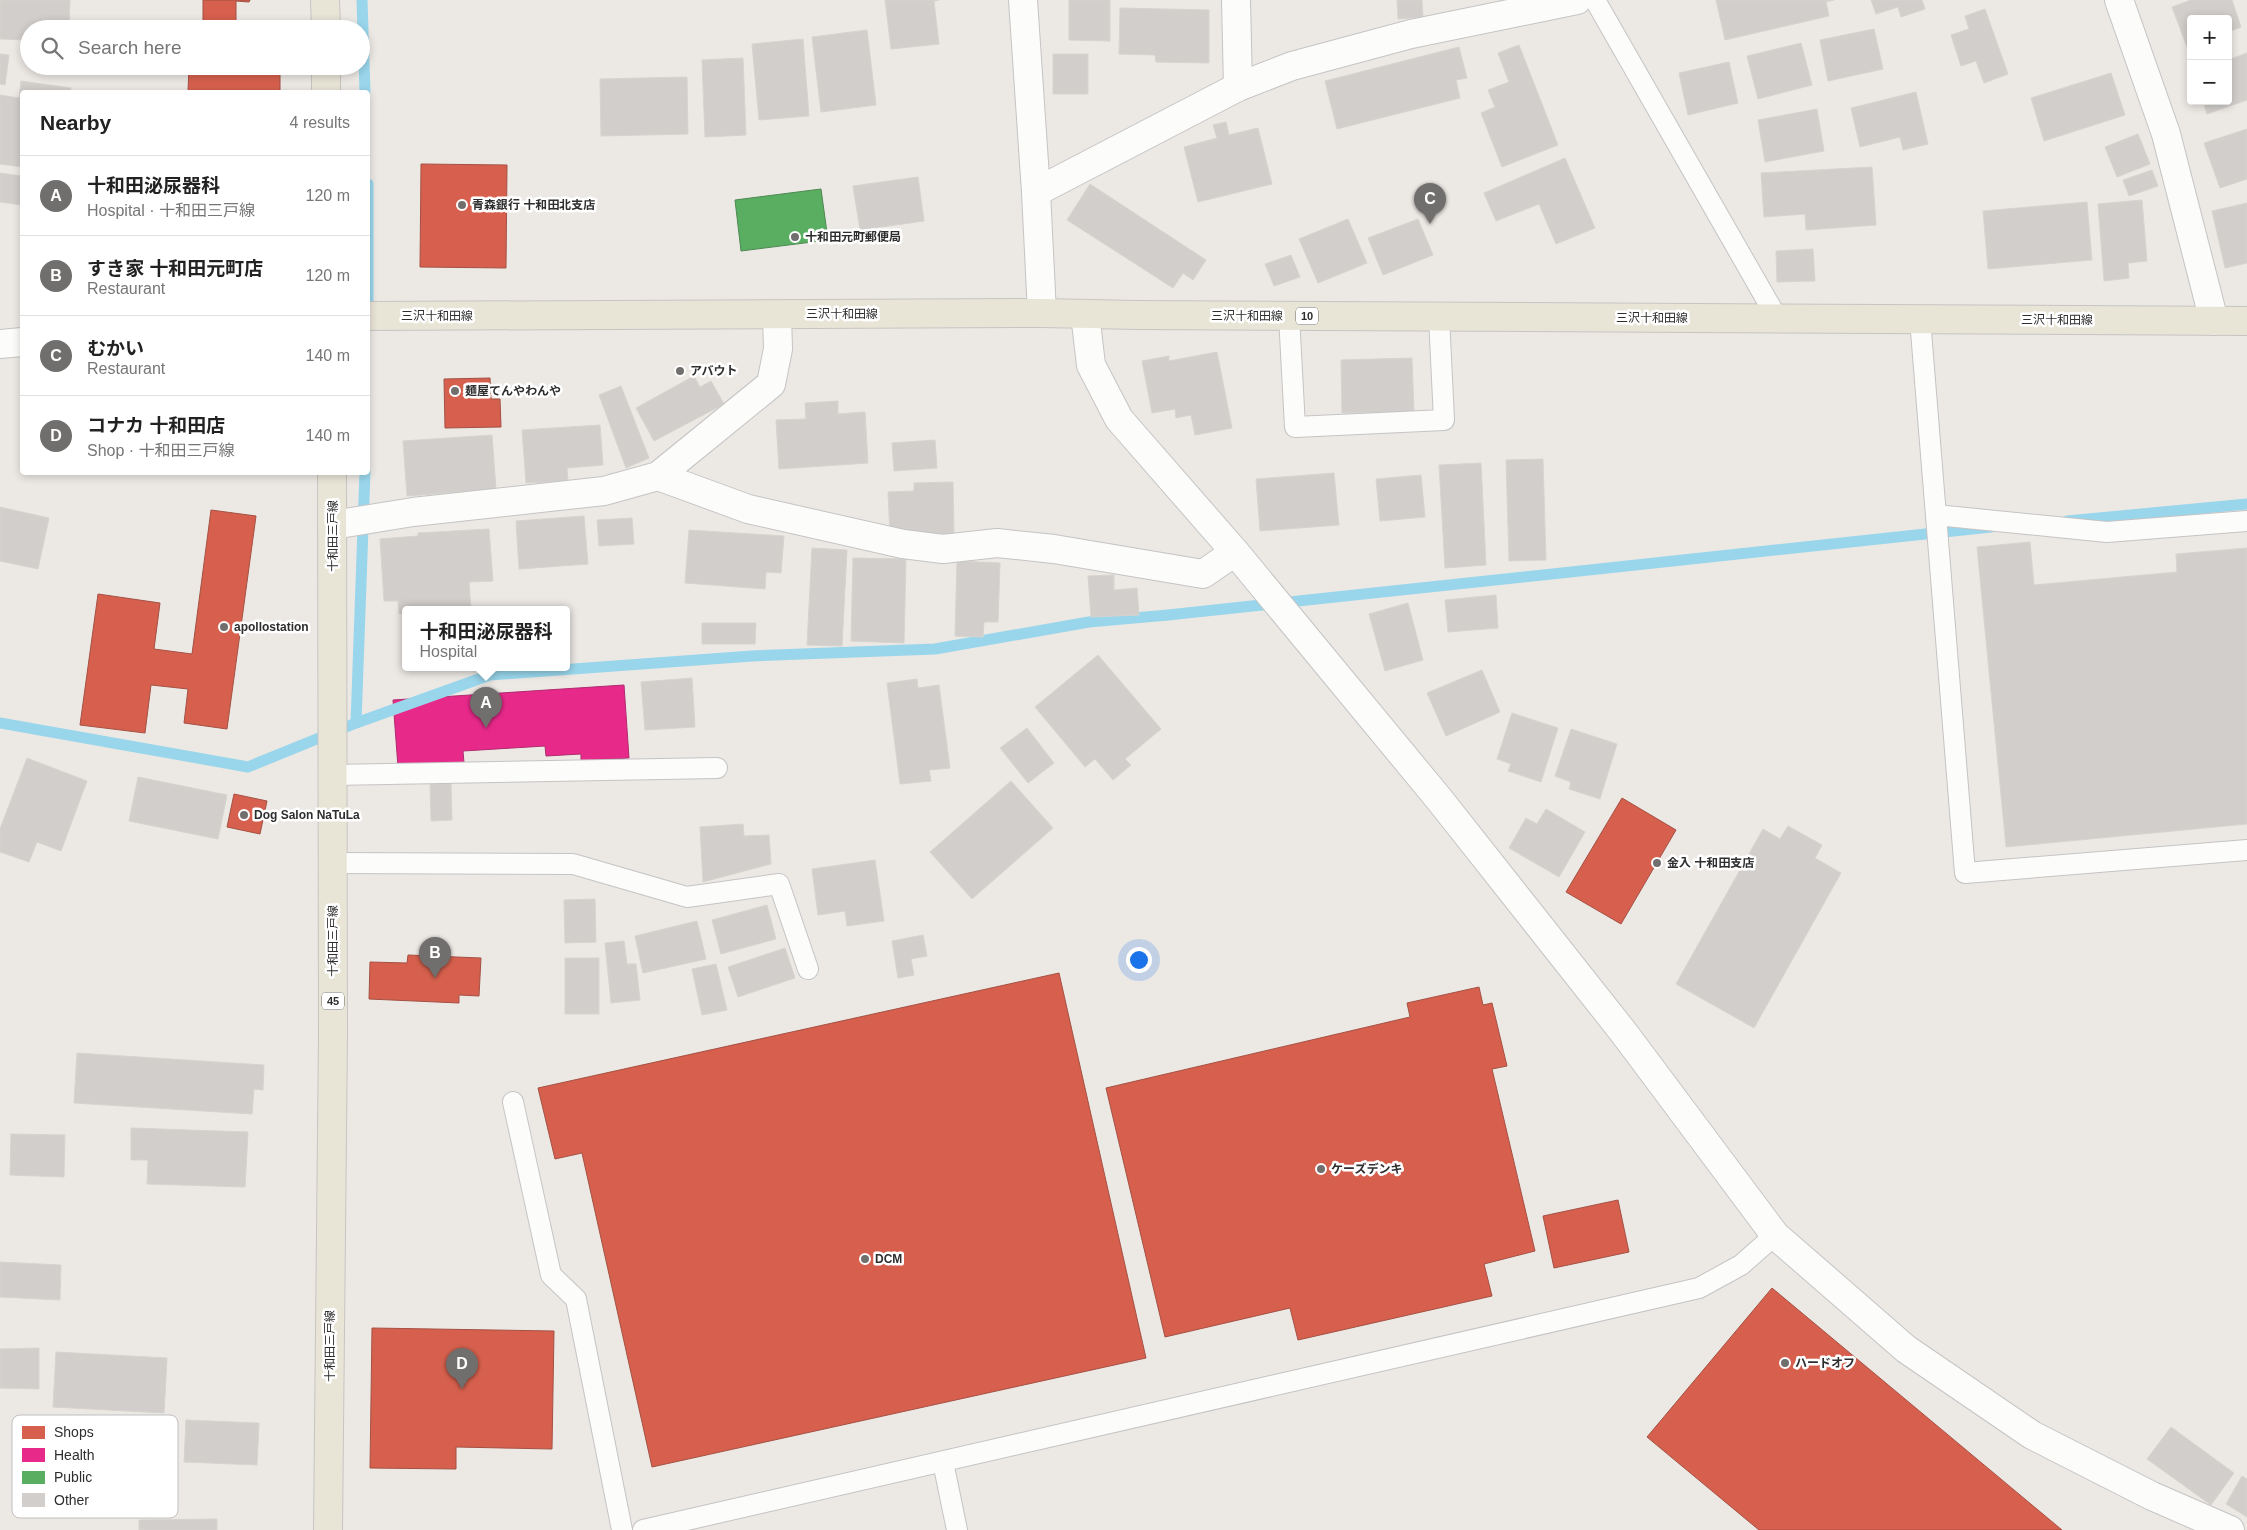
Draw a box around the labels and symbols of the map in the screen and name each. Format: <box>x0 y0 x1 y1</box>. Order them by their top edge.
pin: C <box>1414 183 1446 224</box>
place label: 青森銀行 十和田北支店 <box>472 198 595 212</box>
marker: 青森銀行 十和田北支店 <box>456 199 468 211</box>
place label: 十和田元町郵便局 <box>805 230 901 244</box>
marker: 十和田元町郵便局 <box>789 231 801 243</box>
street label: 三沢十和田線 <box>806 307 878 321</box>
road number: 10 <box>1296 308 1318 324</box>
street label: 三沢十和田線 <box>401 309 473 323</box>
street label: 三沢十和田線 <box>1211 309 1283 323</box>
street label: 三沢十和田線 <box>1616 311 1688 325</box>
street label: 三沢十和田線 <box>2021 313 2093 327</box>
place label: アバウト <box>690 364 738 378</box>
marker: アバウト <box>674 365 686 377</box>
place label: 麺屋てんやわんや <box>465 384 561 398</box>
marker: 麺屋てんやわんや <box>449 385 461 397</box>
street label: 十和田三戸線 <box>326 500 340 572</box>
place label: apollostation <box>234 620 309 634</box>
marker: apollostation <box>218 621 230 633</box>
pin: A <box>470 687 502 728</box>
place label: Dog Salon NaTuLa <box>254 808 360 822</box>
marker: Dog Salon NaTuLa <box>238 809 250 821</box>
place label: 金入 十和田支店 <box>1667 856 1754 870</box>
marker: 金入 十和田支店 <box>1651 857 1663 869</box>
street label: 十和田三戸線 <box>326 905 340 977</box>
pin: B <box>419 937 451 978</box>
your location <box>1126 947 1152 973</box>
road number: 45 <box>322 992 344 1009</box>
place label: ケーズデンキ <box>1331 1162 1402 1176</box>
marker: ケーズデンキ <box>1315 1163 1327 1175</box>
place label: DCM <box>875 1252 902 1266</box>
marker: DCM <box>859 1253 871 1265</box>
street label: 十和田三戸線 <box>323 1310 337 1382</box>
pin: D <box>446 1348 478 1389</box>
place label: ハードオフ <box>1795 1356 1855 1370</box>
marker: ハードオフ <box>1779 1357 1791 1369</box>
legend <box>12 1415 178 1518</box>
text: Shops <box>54 1424 94 1440</box>
text: Health <box>54 1447 94 1463</box>
text: Public <box>54 1469 92 1485</box>
text: Other <box>54 1492 89 1508</box>

